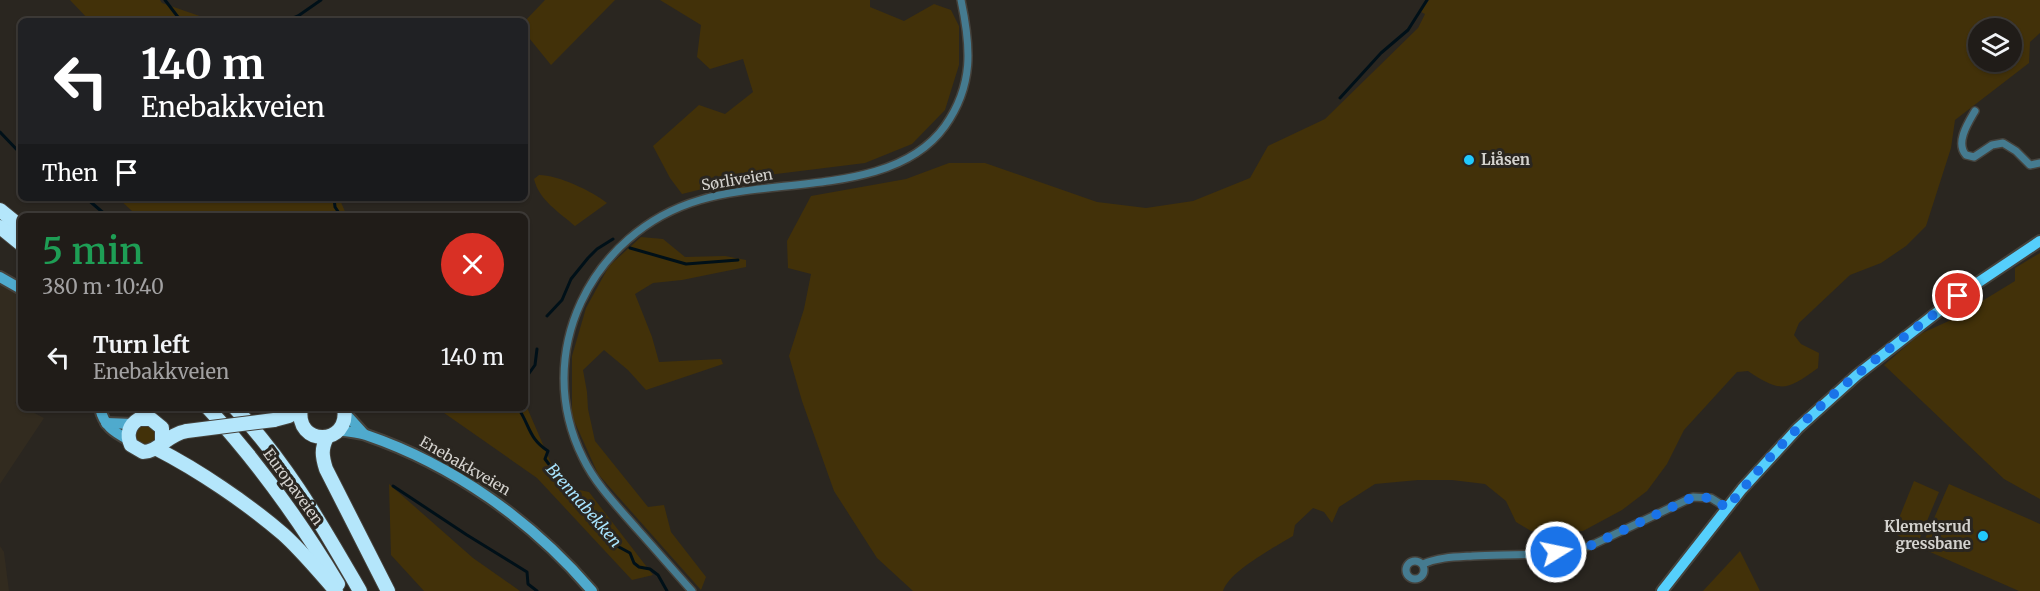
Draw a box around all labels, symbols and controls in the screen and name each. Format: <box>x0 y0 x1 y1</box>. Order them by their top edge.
map controls <box>1968 18 2022 72</box>
button: layers <box>1968 18 2022 72</box>
text: 140 m <box>141 38 264 90</box>
icon: left <box>42 42 120 120</box>
text: Enebakkveien <box>141 90 325 124</box>
place label: Liåsen <box>1481 150 1530 169</box>
marker: Liåsen <box>1462 153 1476 167</box>
icon: arrive <box>110 156 143 189</box>
text: Then <box>42 159 98 187</box>
street label: Sørliveien <box>700 164 774 195</box>
text: 5 min <box>42 229 143 274</box>
button: close <box>441 233 504 296</box>
pin <box>1932 270 1983 321</box>
text: 380 m · 10:40 <box>42 274 164 299</box>
icon: arrive <box>1941 279 1974 312</box>
text: Turn left <box>93 331 190 359</box>
icon: left <box>42 341 75 374</box>
text: 140 m <box>441 343 504 371</box>
text: Enebakkveien <box>93 359 229 384</box>
street label: Enebakkveien <box>416 432 514 499</box>
street label: Europaveien <box>259 445 328 529</box>
water label: Brennabekken <box>542 459 626 551</box>
place label: Klemetsrud gressbane <box>1884 517 1971 553</box>
position arrow <box>1524 520 1588 584</box>
marker: Klemetsrud gressbane <box>1976 529 1990 543</box>

